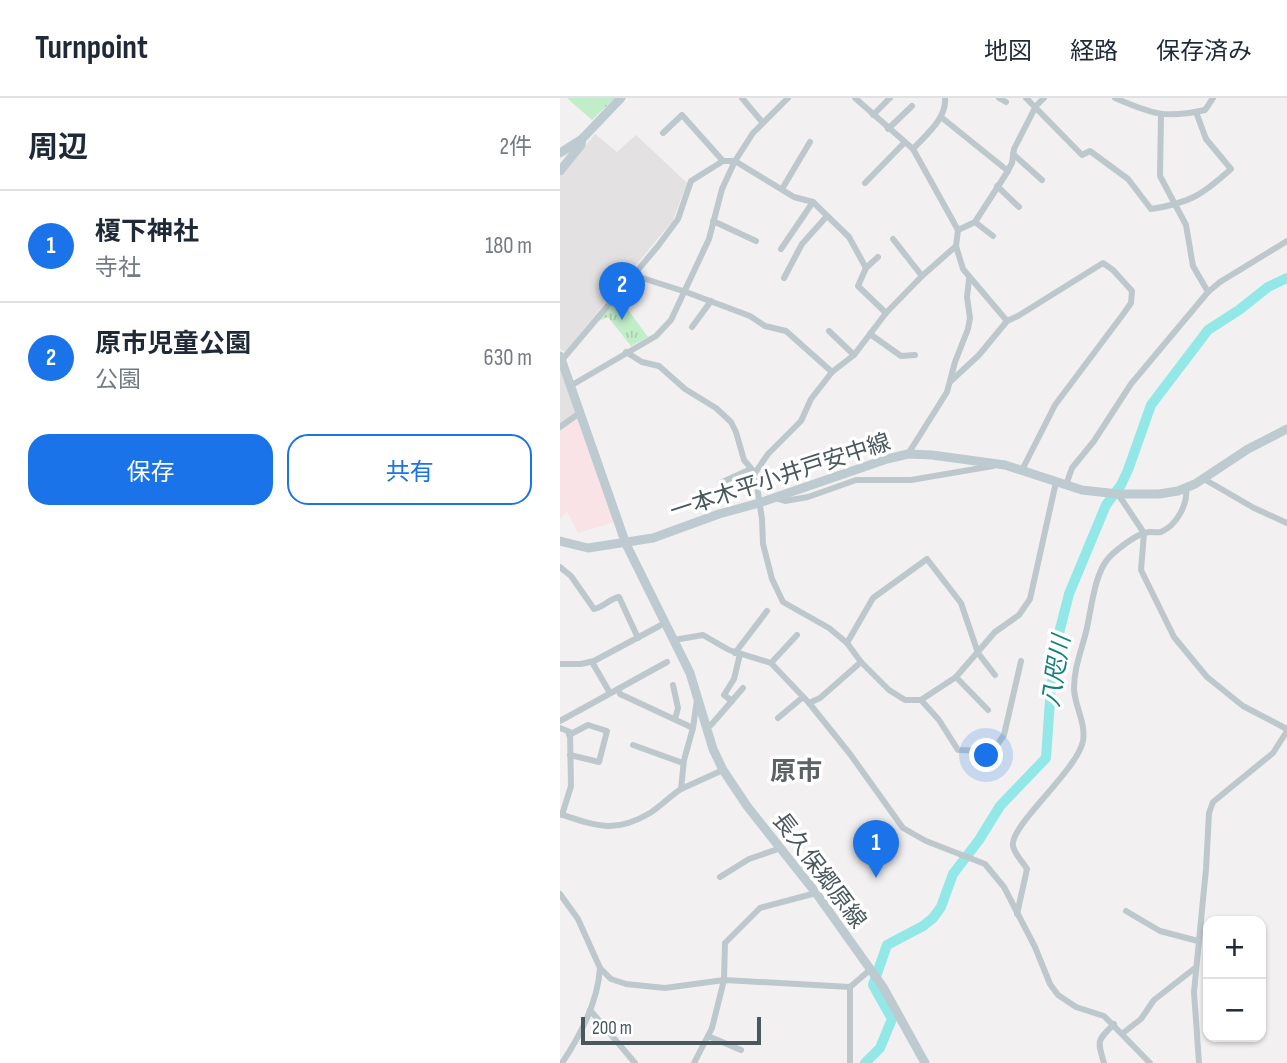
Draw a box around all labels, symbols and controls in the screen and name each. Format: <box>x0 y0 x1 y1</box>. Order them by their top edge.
text: Turnpoint <box>35 28 148 68</box>
text: 地図 <box>984 37 1032 66</box>
text: 経路 <box>1070 37 1118 66</box>
text: 保存済み <box>1156 37 1252 66</box>
text: 周辺 <box>28 130 88 166</box>
text: 2件 <box>500 133 532 161</box>
text: 榎下神社 <box>95 217 199 248</box>
text: 1 <box>46 232 56 260</box>
text: 180 m <box>485 232 532 260</box>
text: 寺社 <box>95 254 141 282</box>
pin: 2 <box>599 262 645 320</box>
text: 原市児童公園 <box>95 329 251 360</box>
text: 2 <box>46 344 56 372</box>
text: 630 m <box>484 344 532 372</box>
text: 公園 <box>95 366 141 394</box>
street label: 一本木平小井戸安中線 <box>667 428 894 526</box>
button: 保存 <box>28 434 273 505</box>
button: 共有 <box>287 434 532 505</box>
water label: 八咫川 <box>1037 630 1077 709</box>
your location <box>969 738 1003 772</box>
district label: 原市 <box>770 757 822 788</box>
street label: 長久保郷原線 <box>766 807 872 934</box>
pin: 1 <box>853 820 899 878</box>
map controls <box>1203 916 1266 1042</box>
button: + <box>1203 916 1266 979</box>
button: − <box>1203 979 1266 1042</box>
scale bar <box>581 1014 761 1046</box>
text: 200 m <box>592 1017 632 1040</box>

